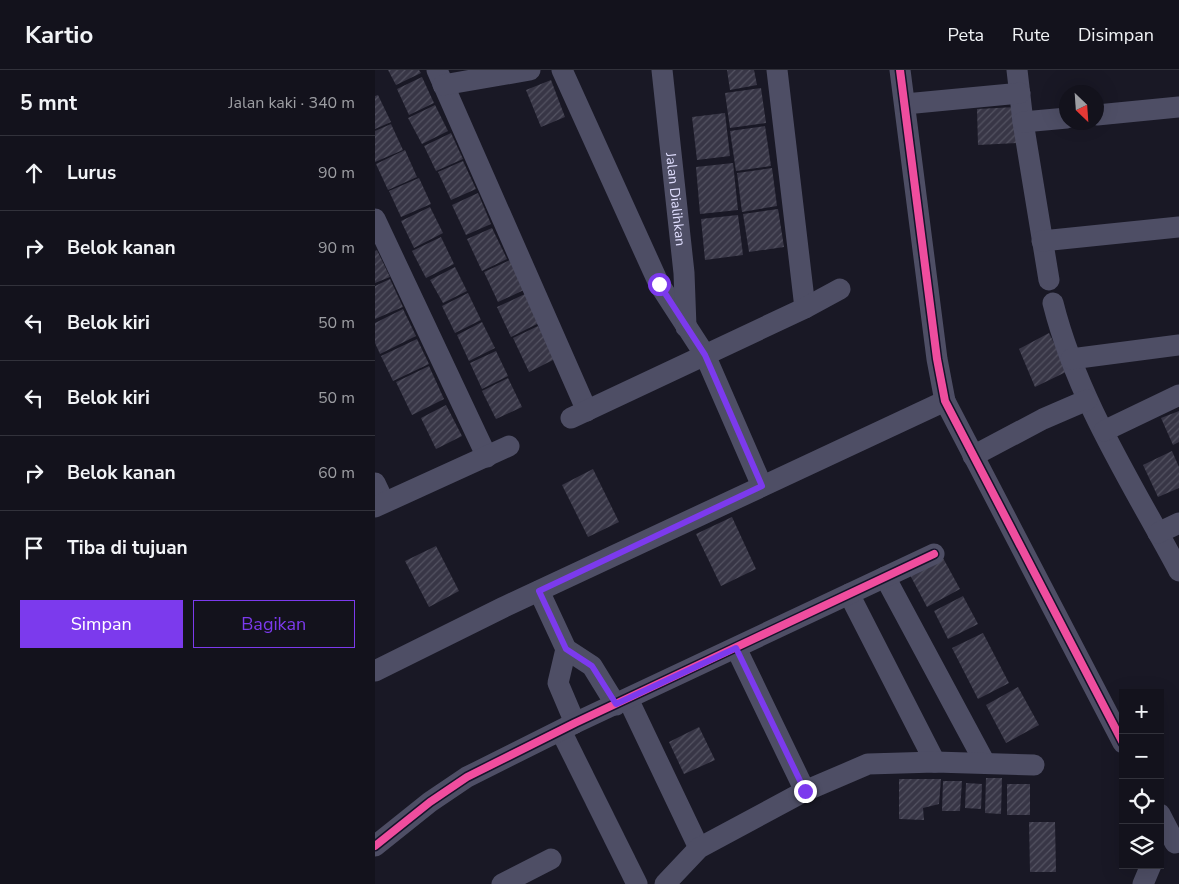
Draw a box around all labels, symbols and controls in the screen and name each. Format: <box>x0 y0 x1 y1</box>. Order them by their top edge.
text: Kartio <box>25 19 93 51</box>
text: Peta <box>948 23 984 47</box>
text: Rute <box>1012 23 1050 47</box>
text: Disimpan <box>1078 23 1154 47</box>
north arrow <box>1059 85 1104 130</box>
text: 5 mnt <box>20 89 77 117</box>
text: Jalan kaki · 340 m <box>228 92 355 114</box>
street label: Jalan Dialihkan <box>661 151 691 247</box>
icon: ahead <box>20 159 48 187</box>
text: Lurus <box>67 160 116 186</box>
text: 90 m <box>318 162 355 184</box>
icon: right <box>20 234 48 262</box>
text: Belok kanan <box>67 235 176 261</box>
text: 90 m <box>318 237 355 259</box>
route start <box>648 273 671 296</box>
icon: left <box>20 309 48 337</box>
text: Belok kiri <box>67 310 150 336</box>
text: 50 m <box>318 312 355 334</box>
icon: left <box>20 384 48 412</box>
text: Belok kiri <box>67 385 150 411</box>
text: 50 m <box>318 387 355 409</box>
icon: right <box>20 459 48 487</box>
text: Belok kanan <box>67 460 176 486</box>
text: 60 m <box>318 462 355 484</box>
icon: arrive <box>20 534 48 562</box>
text: Tiba di tujuan <box>67 535 188 561</box>
button: Simpan <box>20 600 183 648</box>
button: Bagikan <box>193 600 355 648</box>
map controls <box>1119 689 1164 869</box>
button: + <box>1119 689 1164 734</box>
button: − <box>1119 734 1164 779</box>
button: locate <box>1119 779 1164 824</box>
route end <box>794 780 817 803</box>
button: layers <box>1119 824 1164 869</box>

